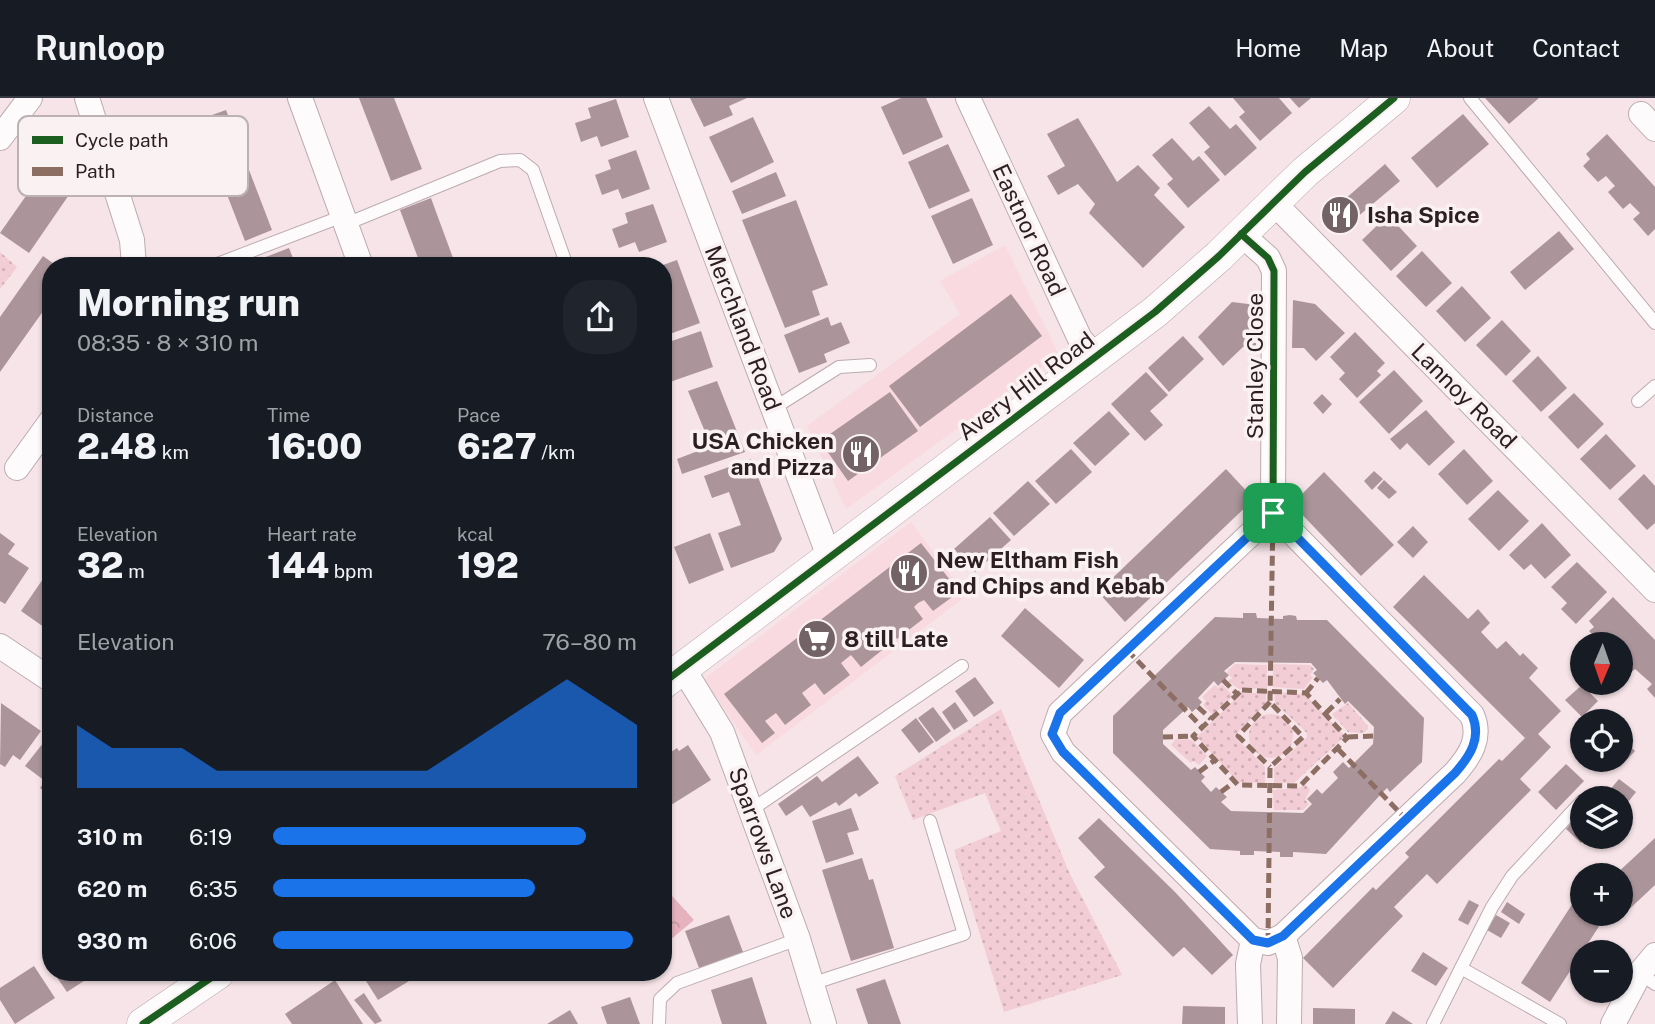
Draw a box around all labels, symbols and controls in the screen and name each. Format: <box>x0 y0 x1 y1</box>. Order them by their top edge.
text: Runloop <box>35 29 165 67</box>
text: Home <box>1235 34 1301 62</box>
text: Map <box>1339 34 1388 62</box>
text: About <box>1426 34 1494 62</box>
text: Contact <box>1532 34 1620 62</box>
legend <box>18 116 248 196</box>
text: Cycle path <box>75 129 168 151</box>
text: Path <box>75 160 115 182</box>
street label: Eastnor Road <box>987 160 1072 300</box>
restaurant icon: Isha Spice <box>1319 194 1361 236</box>
place label: Isha Spice <box>1367 201 1480 228</box>
street label: Merchland Road <box>700 242 787 414</box>
text: Morning run <box>77 280 300 325</box>
button: share <box>563 280 637 354</box>
street label: Stanley Close <box>1241 293 1268 439</box>
street label: Avery Hill Road <box>952 326 1099 446</box>
text: 08:35 · 8 × 310 m <box>77 329 258 356</box>
street label: Lannoy Road <box>1406 338 1522 454</box>
text: Distance <box>77 404 154 426</box>
text: Time <box>267 404 310 426</box>
text: Pace <box>457 404 500 426</box>
text: 2.48 <box>77 426 157 467</box>
text: 16:00 <box>267 426 362 467</box>
text: 6:27 <box>457 426 537 467</box>
place label: USA Chicken and Pizza <box>691 427 834 480</box>
restaurant icon: USA Chicken and Pizza <box>840 433 882 475</box>
text: km <box>157 441 189 463</box>
text: /km <box>537 441 575 463</box>
pin <box>1243 483 1303 543</box>
icon: arrive <box>1254 494 1292 532</box>
text: Elevation <box>77 523 158 545</box>
text: Heart rate <box>267 523 357 545</box>
text: kcal <box>457 523 494 545</box>
text: 32 <box>77 545 124 586</box>
text: 144 <box>267 545 329 586</box>
text: 192 <box>457 545 519 586</box>
place label: New Eltham Fish and Chips and Kebab <box>936 546 1165 599</box>
restaurant icon: New Eltham Fish and Chips and Kebab <box>888 552 930 594</box>
text: m <box>124 560 145 582</box>
text: bpm <box>329 560 373 582</box>
supermarket icon: 8 till Late <box>796 618 838 660</box>
place label: 8 till Late <box>844 625 949 652</box>
text: Elevation <box>77 628 175 655</box>
text: 76–80 m <box>542 628 637 655</box>
north arrow <box>1570 632 1633 695</box>
map controls <box>1570 632 1633 1003</box>
button: locate <box>1570 709 1633 772</box>
street label: Sparrows Lane <box>724 763 803 922</box>
button: layers <box>1570 786 1633 849</box>
text: 310 m <box>77 823 143 850</box>
text: 6:19 <box>189 823 232 850</box>
button: + <box>1570 863 1633 926</box>
text: 620 m <box>77 875 147 902</box>
text: 6:35 <box>189 875 238 902</box>
text: 930 m <box>77 927 148 954</box>
text: 6:06 <box>189 927 237 954</box>
button: − <box>1570 940 1633 1003</box>

